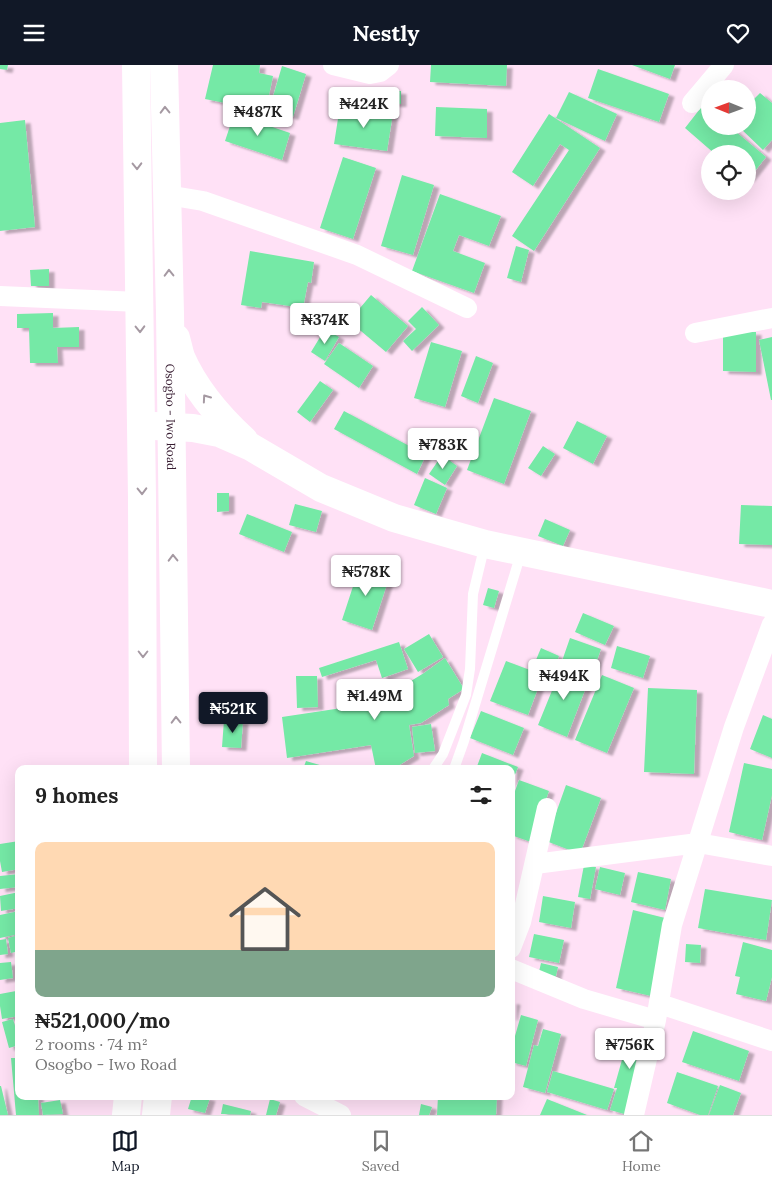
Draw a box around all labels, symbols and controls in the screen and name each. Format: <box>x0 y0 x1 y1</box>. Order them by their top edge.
icon: menu <box>20 19 48 47</box>
text: Nestly <box>353 19 419 47</box>
icon: heart <box>724 19 752 47</box>
north arrow <box>701 80 756 135</box>
map controls <box>701 80 756 200</box>
pin: ₦424K <box>329 87 399 129</box>
text: ₦424K <box>340 93 388 113</box>
pin: ₦487K <box>223 95 293 137</box>
text: ₦487K <box>234 101 282 121</box>
one-way arrow <box>160 106 171 114</box>
button: locate <box>701 145 756 200</box>
one-way arrow <box>132 162 142 170</box>
one-way arrow <box>164 268 174 276</box>
pin: ₦374K <box>290 303 360 345</box>
text: ₦374K <box>301 309 349 329</box>
one-way arrow <box>135 325 145 333</box>
street label: Osogbo - Iwo Road <box>163 364 180 470</box>
one-way arrow <box>203 394 212 404</box>
pin: ₦783K <box>408 427 478 470</box>
text: ₦783K <box>419 434 467 454</box>
one-way arrow <box>137 488 147 495</box>
one-way arrow <box>168 553 179 561</box>
pin: ₦578K <box>331 555 401 597</box>
text: ₦578K <box>342 561 390 581</box>
one-way arrow <box>138 650 148 658</box>
pin: ₦494K <box>529 659 599 701</box>
text: ₦494K <box>539 665 589 685</box>
pin: ₦1.49M <box>334 679 416 721</box>
text: ₦1.49M <box>347 685 403 705</box>
pin: ₦521K <box>198 691 268 734</box>
text: ₦521K <box>210 698 256 718</box>
one-way arrow <box>171 716 181 724</box>
icon: filters <box>467 781 495 809</box>
text: 9 homes <box>35 782 118 809</box>
icon: home <box>220 874 310 964</box>
text: ₦521,000/mo <box>35 1007 170 1034</box>
pin: ₦756K <box>595 1027 665 1070</box>
text: 2 rooms · 74 m² <box>35 1034 148 1054</box>
text: ₦756K <box>606 1034 654 1054</box>
text: Osogbo - Iwo Road <box>35 1054 177 1074</box>
tab: Map <box>111 1127 140 1175</box>
tab: Saved <box>362 1127 400 1175</box>
tab: Home <box>622 1127 661 1175</box>

